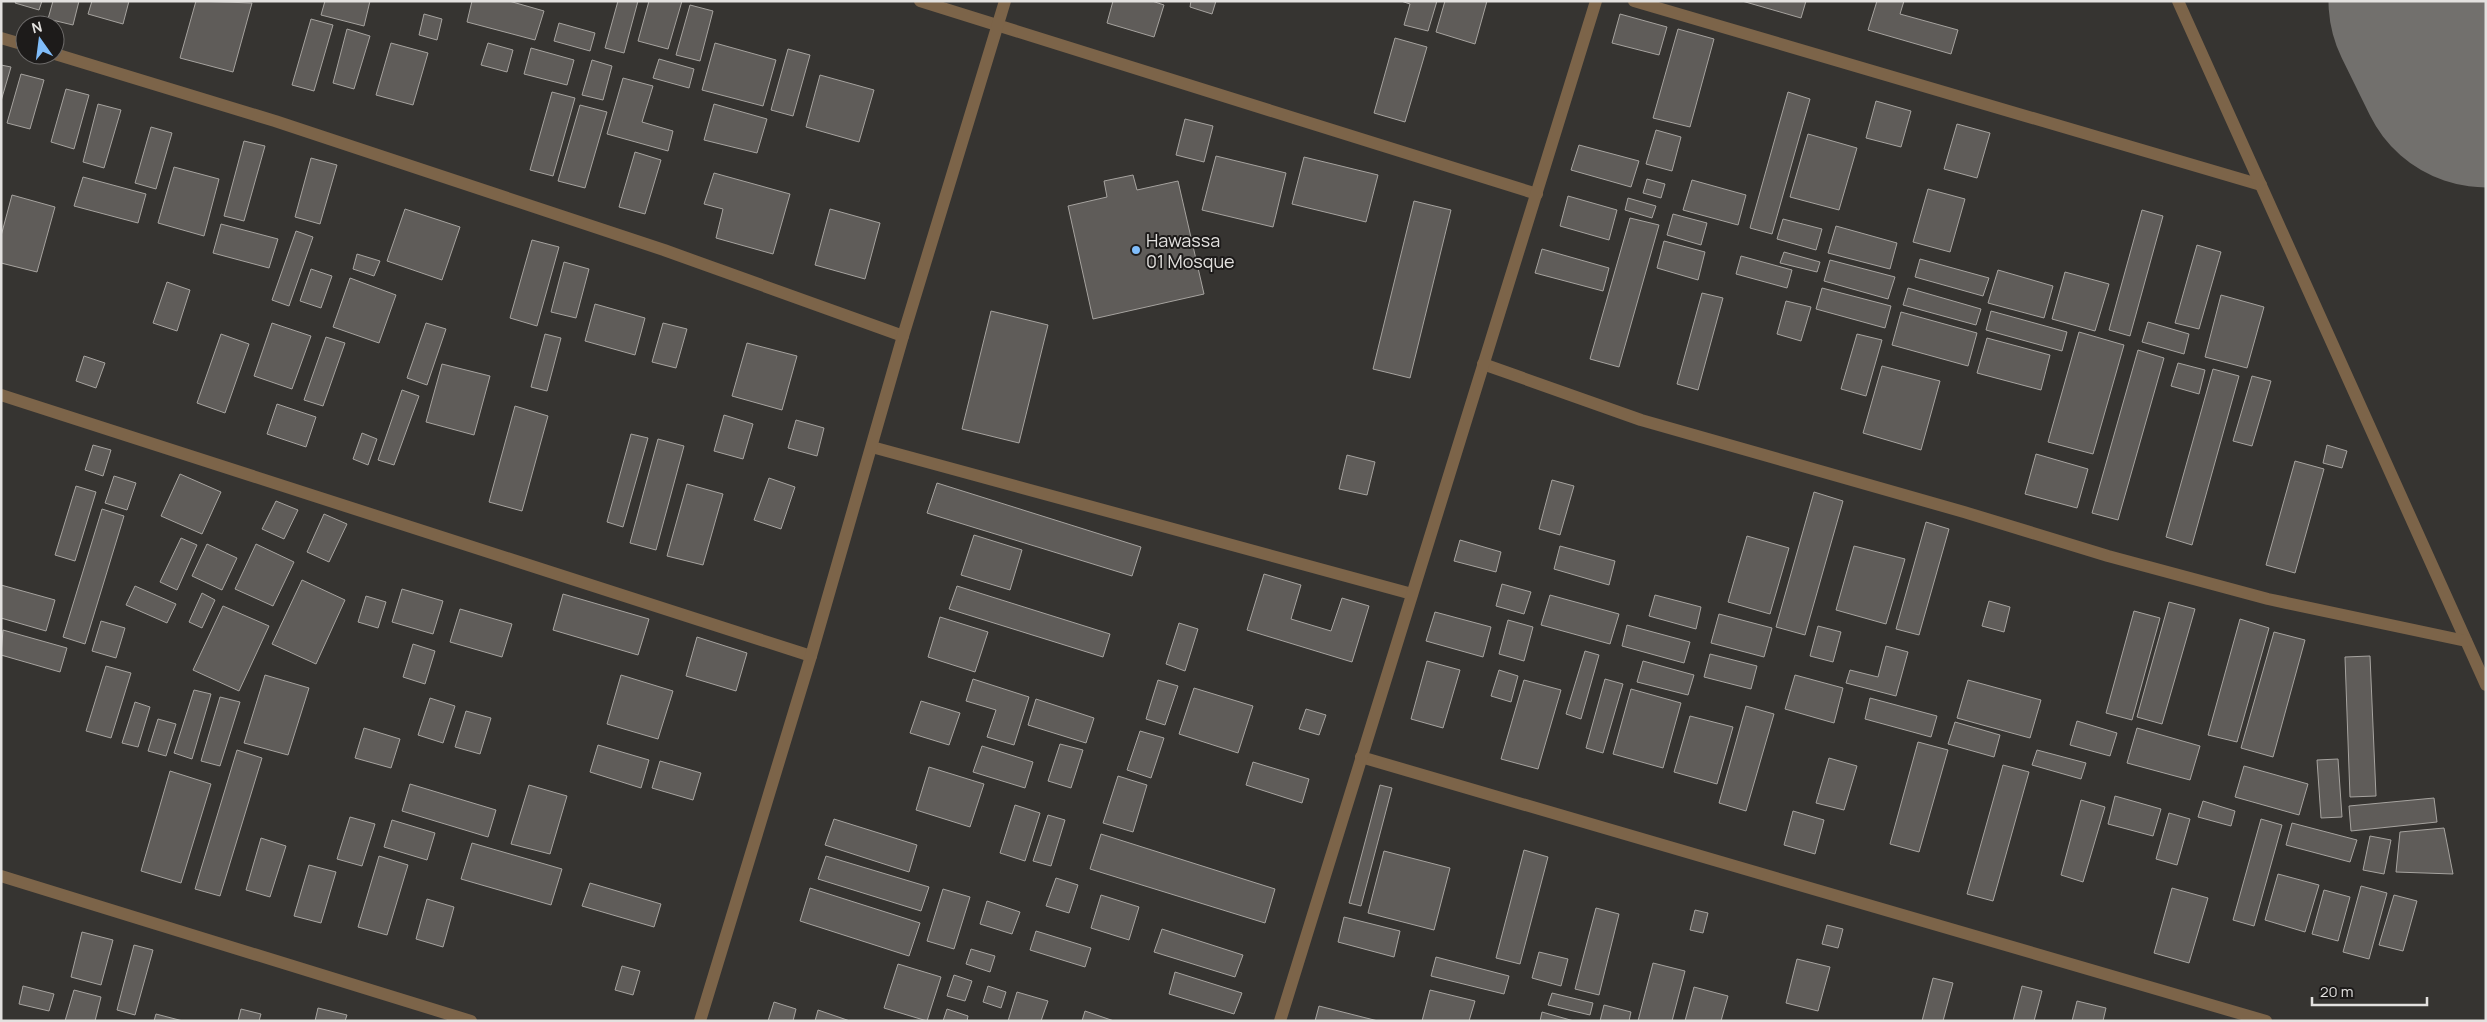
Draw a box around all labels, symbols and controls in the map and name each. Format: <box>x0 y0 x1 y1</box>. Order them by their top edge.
north arrow <box>15 15 65 65</box>
text: N <box>30 16 44 37</box>
place label: Hawassa 01 Mosque <box>1146 228 1235 273</box>
marker: Hawassa 01 Mosque <box>1130 244 1142 256</box>
scale bar <box>2312 974 2427 1006</box>
text: 20 m <box>2320 981 2353 1002</box>

